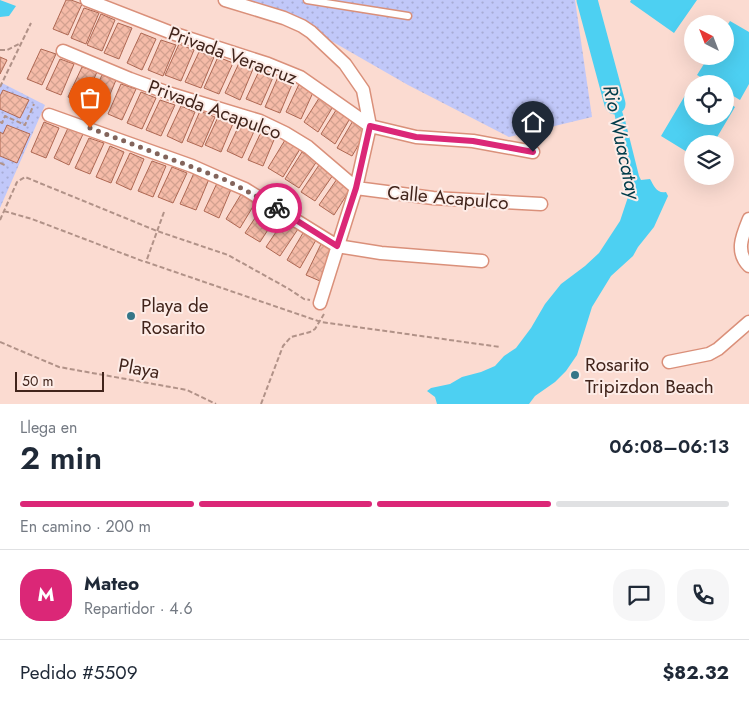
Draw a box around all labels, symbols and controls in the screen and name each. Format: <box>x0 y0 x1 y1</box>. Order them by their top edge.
north arrow <box>684 15 734 65</box>
map controls <box>684 15 734 185</box>
street label: Privada Veracruz <box>165 20 301 91</box>
street label: Privada Acapulco <box>144 73 285 146</box>
button: locate <box>684 75 734 125</box>
pin <box>69 77 111 128</box>
water label: Rio Wuacatay <box>595 82 648 203</box>
icon: bag <box>76 84 104 112</box>
pin <box>512 101 554 152</box>
icon: home <box>519 108 547 136</box>
button: layers <box>684 135 734 185</box>
street label: Calle Acapulco <box>386 179 510 216</box>
courier <box>252 183 302 233</box>
icon: bike <box>263 194 291 222</box>
place label: Playa de Rosarito <box>141 292 209 341</box>
marker: Playa de Rosarito <box>125 310 137 322</box>
place label: Rosarito Tripizdon Beach <box>585 351 714 400</box>
street label: Playa <box>116 352 162 385</box>
scale bar <box>15 369 104 392</box>
marker: Rosarito Tripizdon Beach <box>569 369 581 381</box>
text: 50 m <box>22 371 53 391</box>
text: Llega en <box>20 416 77 439</box>
text: 06:08–06:13 <box>609 433 729 460</box>
text: 2 min <box>20 435 102 481</box>
text: En camino · 200 m <box>20 515 151 538</box>
button: chat <box>613 569 665 621</box>
button: phone <box>677 569 729 621</box>
text: Mateo <box>84 570 139 597</box>
text: M <box>38 581 54 608</box>
text: Repartidor · 4.6 <box>84 597 193 620</box>
text: Pedido #5509 <box>20 659 138 686</box>
text: $82.32 <box>662 659 729 686</box>

